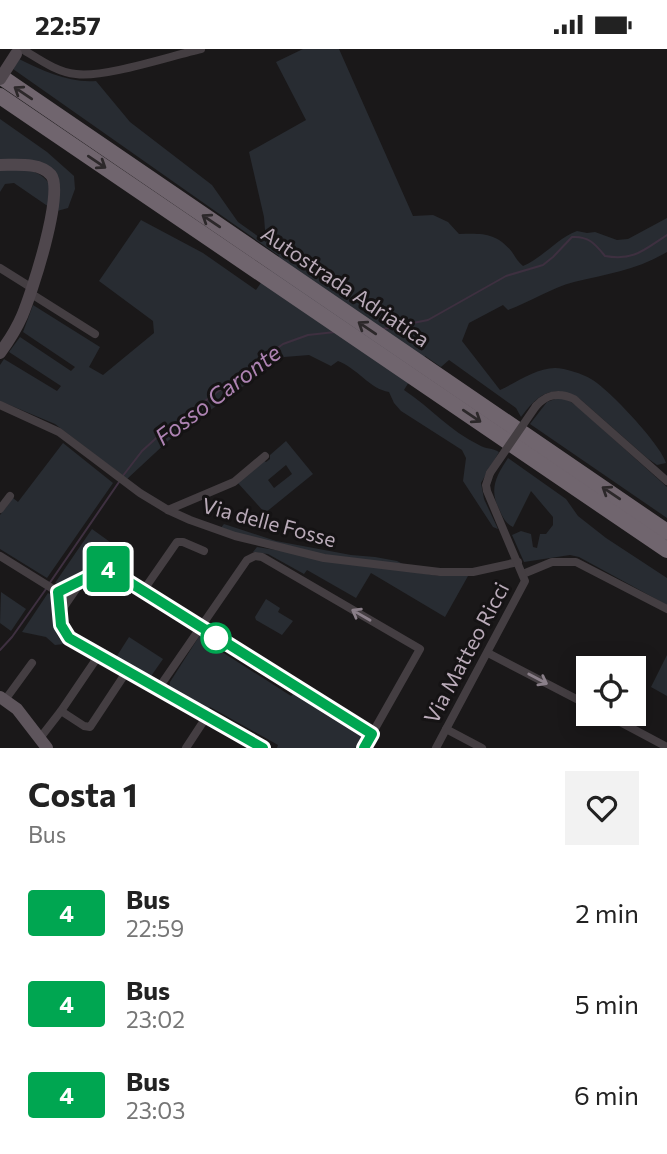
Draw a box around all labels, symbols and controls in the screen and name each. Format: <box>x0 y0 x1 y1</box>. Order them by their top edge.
text: 22:57 <box>35 9 101 40</box>
one-way arrow <box>14 85 34 99</box>
one-way arrow <box>87 155 106 169</box>
one-way arrow <box>202 214 221 228</box>
street label: Autostrada Adriatica <box>257 220 435 351</box>
one-way arrow <box>358 321 377 335</box>
water label: Fosso Caronte <box>149 338 286 451</box>
one-way arrow <box>462 409 481 424</box>
one-way arrow <box>601 486 621 500</box>
street label: Via delle Fosse <box>200 492 339 551</box>
line badge: 4 <box>85 546 131 592</box>
text: 4 <box>101 554 115 583</box>
street label: Via Matteo Ricci <box>418 578 513 727</box>
one-way arrow <box>352 608 372 622</box>
unlabelled marker <box>201 623 231 653</box>
map controls <box>576 656 646 726</box>
button: locate <box>576 656 646 726</box>
one-way arrow <box>527 673 548 686</box>
button: heart <box>565 771 639 845</box>
text: Costa 1 <box>28 773 138 814</box>
text: Bus <box>28 820 66 848</box>
text: Bus <box>126 883 170 914</box>
text: 2 min <box>575 897 639 928</box>
text: 4 <box>59 898 74 927</box>
text: 22:59 <box>126 914 184 942</box>
text: Bus <box>126 974 170 1005</box>
text: 5 min <box>575 988 639 1019</box>
text: 4 <box>59 989 74 1018</box>
text: 23:02 <box>126 1005 185 1033</box>
text: Bus <box>126 1065 170 1096</box>
text: 6 min <box>574 1079 639 1110</box>
text: 4 <box>59 1080 74 1109</box>
text: 23:03 <box>126 1096 185 1124</box>

